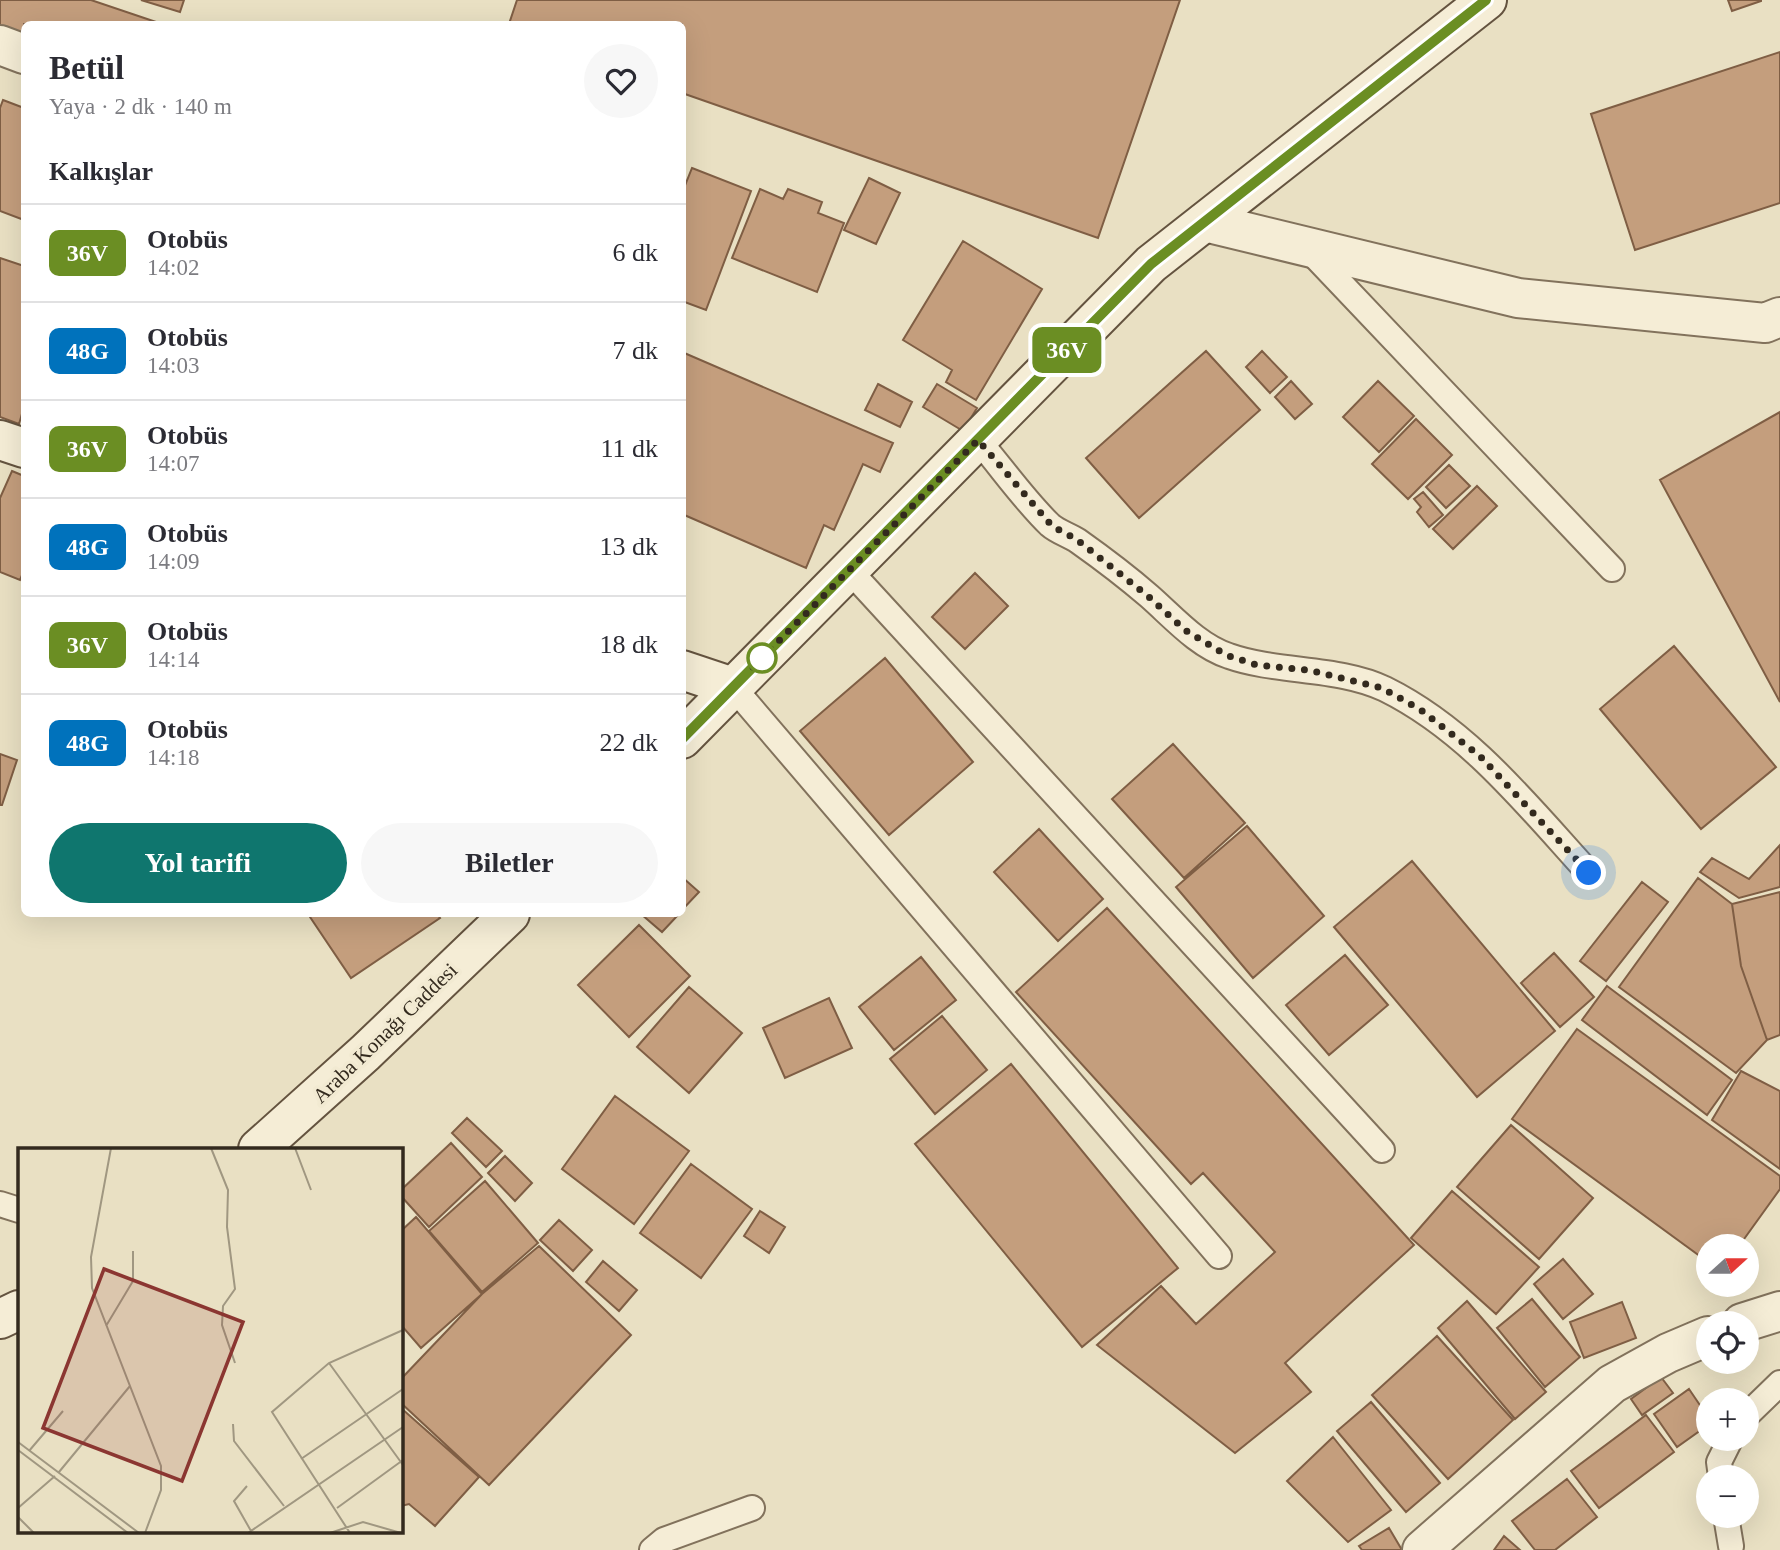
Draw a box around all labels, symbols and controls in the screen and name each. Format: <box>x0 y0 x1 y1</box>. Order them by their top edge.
button: heart <box>584 44 658 118</box>
text: Betül <box>49 50 124 86</box>
text: Yaya · 2 dk · 140 m <box>49 94 232 119</box>
text: Kalkışlar <box>49 157 153 186</box>
text: Otobüs <box>147 225 228 254</box>
text: 6 dk <box>613 238 658 267</box>
text: 36V <box>67 240 108 266</box>
text: 14:02 <box>147 255 199 280</box>
text: Otobüs <box>147 323 228 352</box>
line badge: 36V <box>1027 327 1107 373</box>
text: 7 dk <box>613 336 658 365</box>
text: 36V <box>1046 337 1088 363</box>
text: 48G <box>66 338 109 364</box>
text: 14:03 <box>147 353 199 378</box>
text: Otobüs <box>147 421 228 450</box>
text: 11 dk <box>600 434 658 463</box>
text: 36V <box>67 436 108 462</box>
text: 14:07 <box>147 451 199 476</box>
text: Otobüs <box>147 519 228 548</box>
text: 13 dk <box>600 532 658 561</box>
text: 48G <box>66 534 109 560</box>
text: 14:09 <box>147 549 199 574</box>
text: Otobüs <box>147 617 228 646</box>
text: 18 dk <box>600 630 658 659</box>
text: 36V <box>67 632 108 658</box>
unlabelled marker <box>747 643 777 673</box>
text: 14:14 <box>147 647 199 672</box>
text: Otobüs <box>147 715 228 744</box>
text: 22 dk <box>600 728 658 757</box>
text: 48G <box>66 730 109 756</box>
text: 14:18 <box>147 745 199 770</box>
button: Yol tarifi <box>49 823 347 903</box>
button: Biletler <box>361 823 658 903</box>
your location <box>1571 855 1606 890</box>
street label: Araba Konağı Caddesi <box>308 958 462 1108</box>
inset map <box>18 1148 402 1532</box>
north arrow <box>1696 1234 1759 1297</box>
map controls <box>1696 1234 1759 1528</box>
button: locate <box>1696 1311 1759 1374</box>
button: + <box>1696 1388 1759 1451</box>
button: − <box>1696 1465 1759 1528</box>

